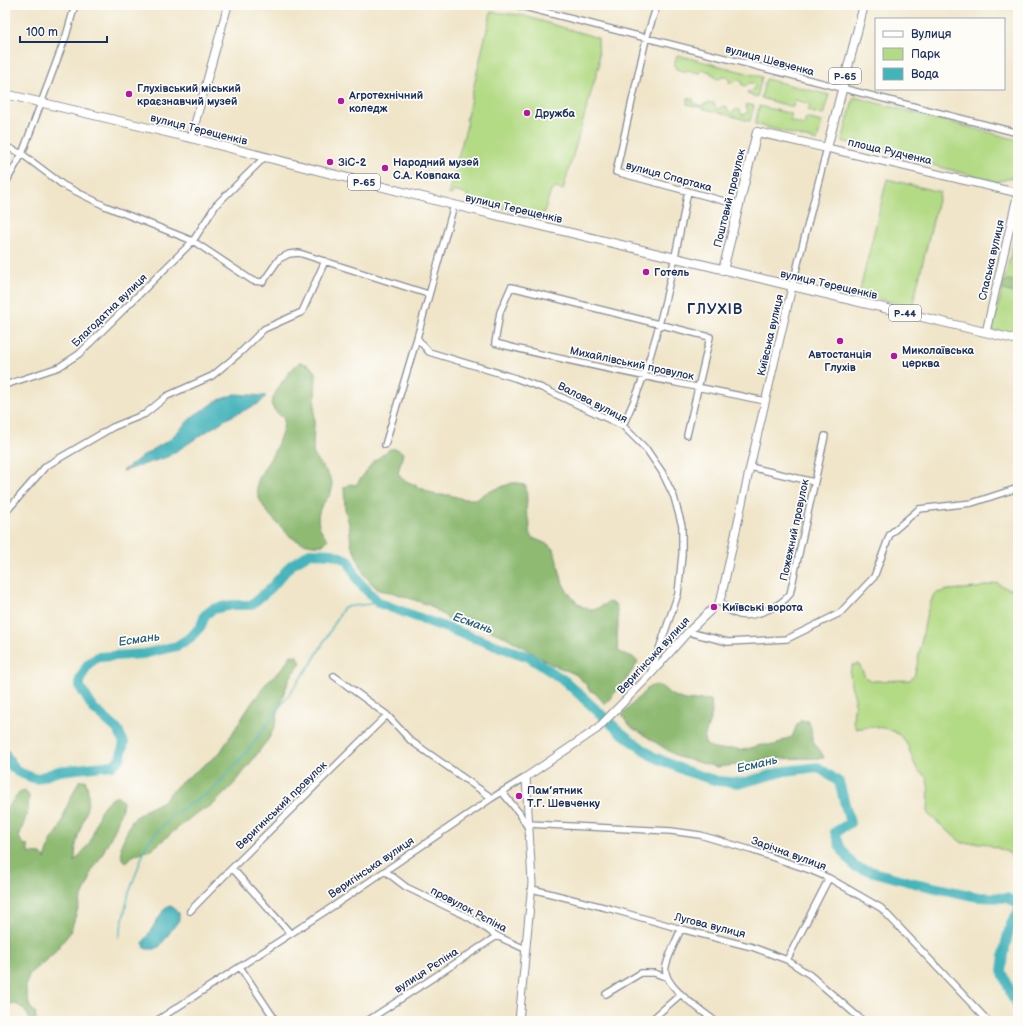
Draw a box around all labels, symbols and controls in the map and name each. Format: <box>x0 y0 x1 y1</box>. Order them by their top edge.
scale bar <box>20 18 107 44</box>
legend <box>875 18 1005 90</box>
text: 100 m <box>26 25 58 40</box>
text: Вулиця <box>911 27 952 42</box>
street label: вулиця Шевченка <box>724 42 816 79</box>
text: Парк <box>911 47 941 62</box>
text: Вода <box>911 67 939 82</box>
road number: Р-65 <box>829 68 861 84</box>
place label: Глухівський міський краєзнавчий музей <box>137 82 241 108</box>
marker: Глухівський міський краєзнавчий музей <box>124 89 134 99</box>
place label: Агротехнічний коледж <box>348 89 423 115</box>
marker: Агротехнічний коледж <box>336 96 346 106</box>
place label: Дружба <box>535 107 576 120</box>
marker: Дружба <box>522 108 532 118</box>
street label: вулиця Терещенків <box>149 111 249 148</box>
street label: площа Рудченка <box>847 136 934 168</box>
street label: Поштовий провулок <box>711 147 748 249</box>
place label: ЗіС-2 <box>338 156 367 169</box>
place label: Народний музей С.А. Ковпака <box>393 156 479 182</box>
marker: ЗіС-2 <box>325 157 335 167</box>
street label: вулиця Спартака <box>624 159 714 194</box>
marker: Народний музей С.А. Ковпака <box>380 163 390 173</box>
road number: Р-65 <box>348 174 380 190</box>
street label: вулиця Терещенків <box>464 191 564 226</box>
street label: Спаська вулиця <box>976 219 1007 302</box>
place label: Готель <box>654 266 689 279</box>
marker: Готель <box>641 267 651 277</box>
street label: вулиця Терещенків <box>779 267 879 302</box>
street label: Благодатна вулиця <box>69 271 150 350</box>
street label: Київська вулиця <box>755 293 786 377</box>
district label: ГЛУХІВ <box>687 300 743 319</box>
road number: Р-44 <box>889 305 921 321</box>
marker: Автостанція Глухів <box>835 336 845 346</box>
street label: Михайлівський провулок <box>569 344 695 383</box>
place label: Миколаївська церква <box>902 344 975 370</box>
place label: Автостанція Глухів <box>807 348 872 374</box>
marker: Миколаївська церква <box>889 351 899 361</box>
street label: Валова вулиця <box>556 379 630 426</box>
street label: Пожежний провулок <box>777 478 812 582</box>
place label: Київські ворота <box>722 601 804 614</box>
marker: Київські ворота <box>709 602 719 612</box>
water label: Есмань <box>451 609 495 638</box>
street label: Веригінська вулиця <box>614 614 692 697</box>
water label: Есмань <box>118 629 161 650</box>
water label: Есмань <box>735 753 779 776</box>
street label: Веригинський провулок <box>233 758 330 852</box>
place label: Пам’ятник Т.Г. Шевченку <box>527 784 601 810</box>
marker: Пам’ятник Т.Г. Шевченку <box>514 791 524 801</box>
street label: Веригінська вулиця <box>326 834 417 901</box>
street label: Зарічна вулиця <box>749 834 828 873</box>
street label: провулок Рєпіна <box>428 884 510 935</box>
street label: Лугова вулиця <box>672 910 747 941</box>
street label: вулиця Рєпіна <box>392 945 461 996</box>

